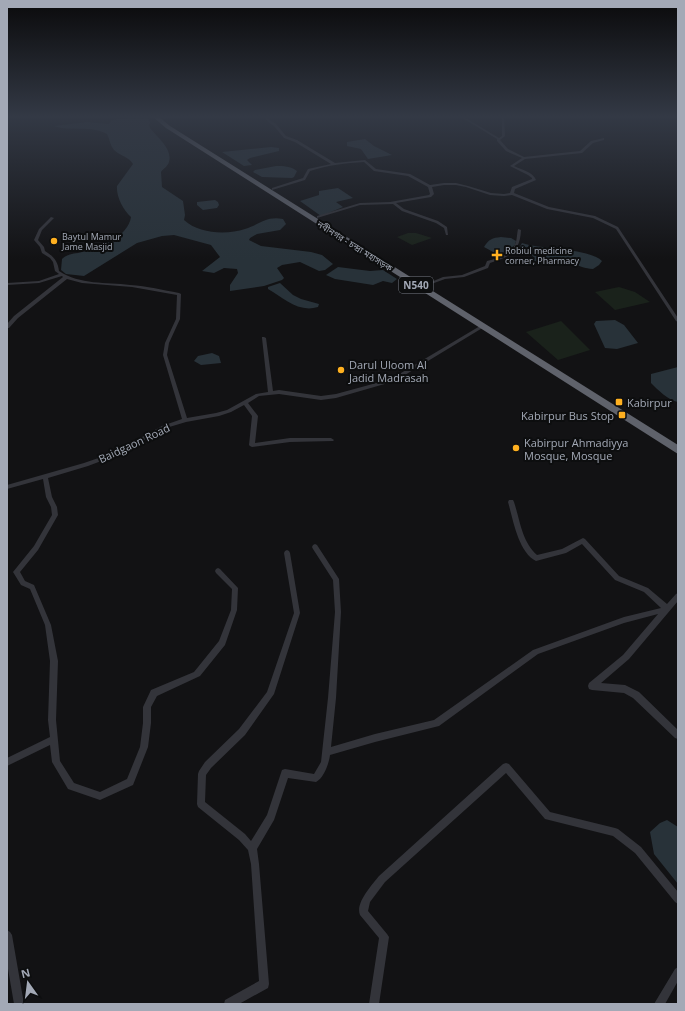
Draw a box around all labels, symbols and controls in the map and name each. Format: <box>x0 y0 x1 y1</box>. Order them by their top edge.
street label: নবীনগর - চন্দ্রা মহাসড়ক <box>314 217 396 275</box>
place label: Baytul Mamur Jame Masjid <box>61 230 122 253</box>
marker: Baytul Mamur Jame Masjid <box>49 236 59 246</box>
place label: Robiul medicine corner, Pharmacy <box>505 244 580 267</box>
marker: Robiul medicine corner, Pharmacy <box>492 250 502 260</box>
road number: N540 <box>399 277 433 293</box>
place label: Darul Uloom Al Jadid Madrasah <box>348 357 429 385</box>
marker: Darul Uloom Al Jadid Madrasah <box>336 365 346 375</box>
place label: Kabirpur <box>627 395 672 410</box>
marker: Kabirpur <box>614 397 624 407</box>
place label: Kabirpur Bus Stop <box>521 408 614 423</box>
marker: Kabirpur Bus Stop <box>617 410 627 420</box>
street label: Baidgaon Road <box>96 420 172 466</box>
place label: Kabirpur Ahmadiyya Mosque, Mosque <box>524 435 628 463</box>
marker: Kabirpur Ahmadiyya Mosque, Mosque <box>511 443 521 453</box>
north arrow <box>8 963 48 1003</box>
text: N <box>19 964 32 981</box>

